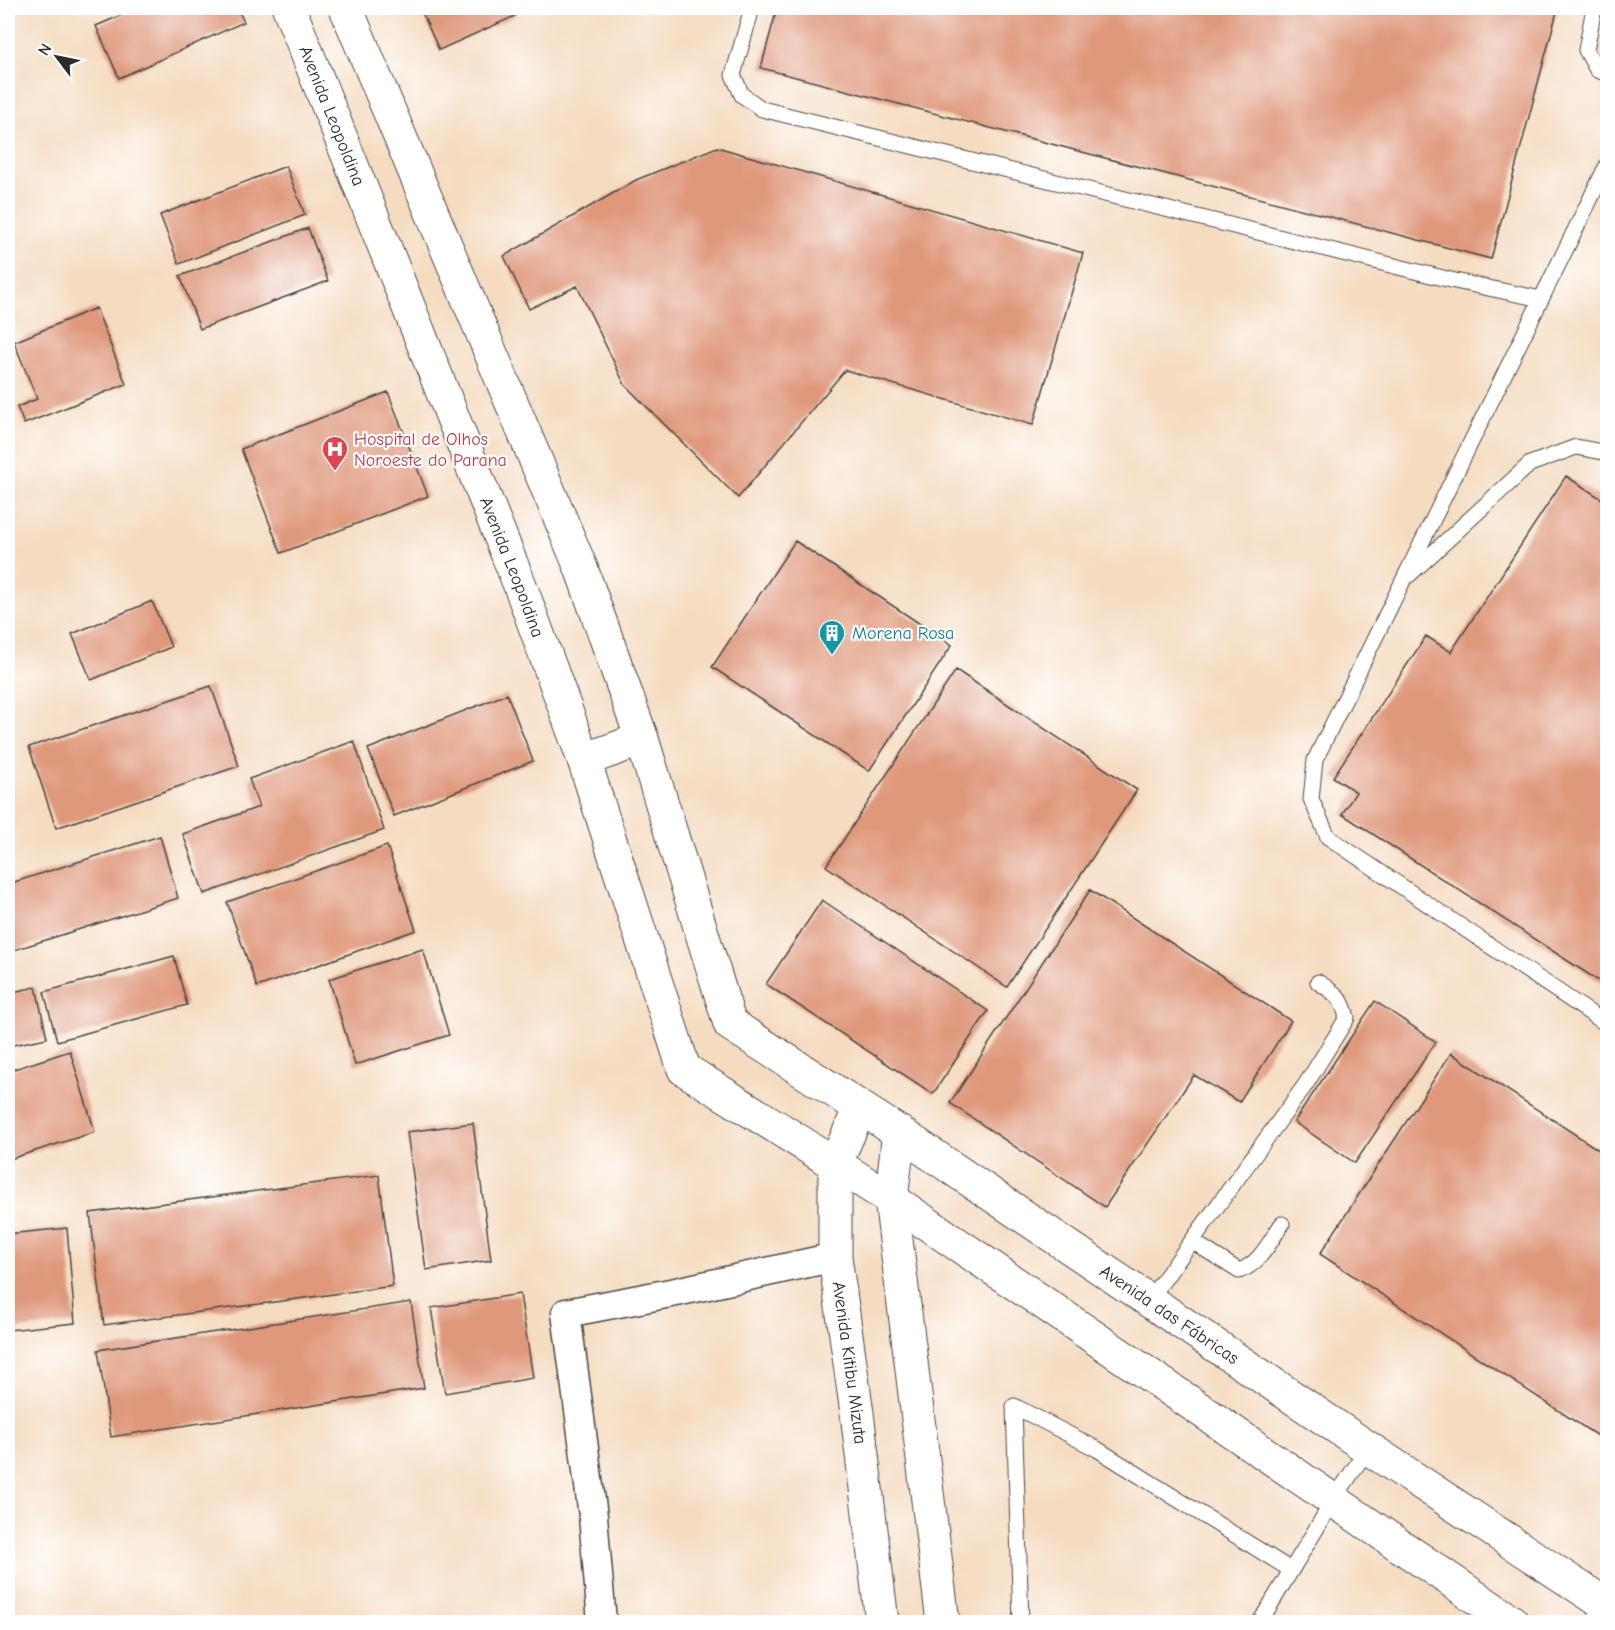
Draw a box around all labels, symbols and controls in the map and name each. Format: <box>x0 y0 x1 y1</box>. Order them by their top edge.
north arrow <box>27 27 87 87</box>
text: N <box>35 40 56 59</box>
street label: Avenida Leopoldina <box>295 43 369 189</box>
place label: Hospital de Olhos Noroeste do Parana <box>354 429 507 471</box>
hospital icon: Hospital de Olhos Noroeste do Parana <box>320 434 350 472</box>
street label: Avenida Leopoldina <box>475 494 549 640</box>
building icon: Morena Rosa <box>817 618 847 656</box>
place label: Morena Rosa <box>852 623 954 644</box>
street label: Avenida das Fábricas <box>1096 1260 1243 1369</box>
street label: Avenida Kitibu Mizuta <box>828 1280 871 1445</box>

